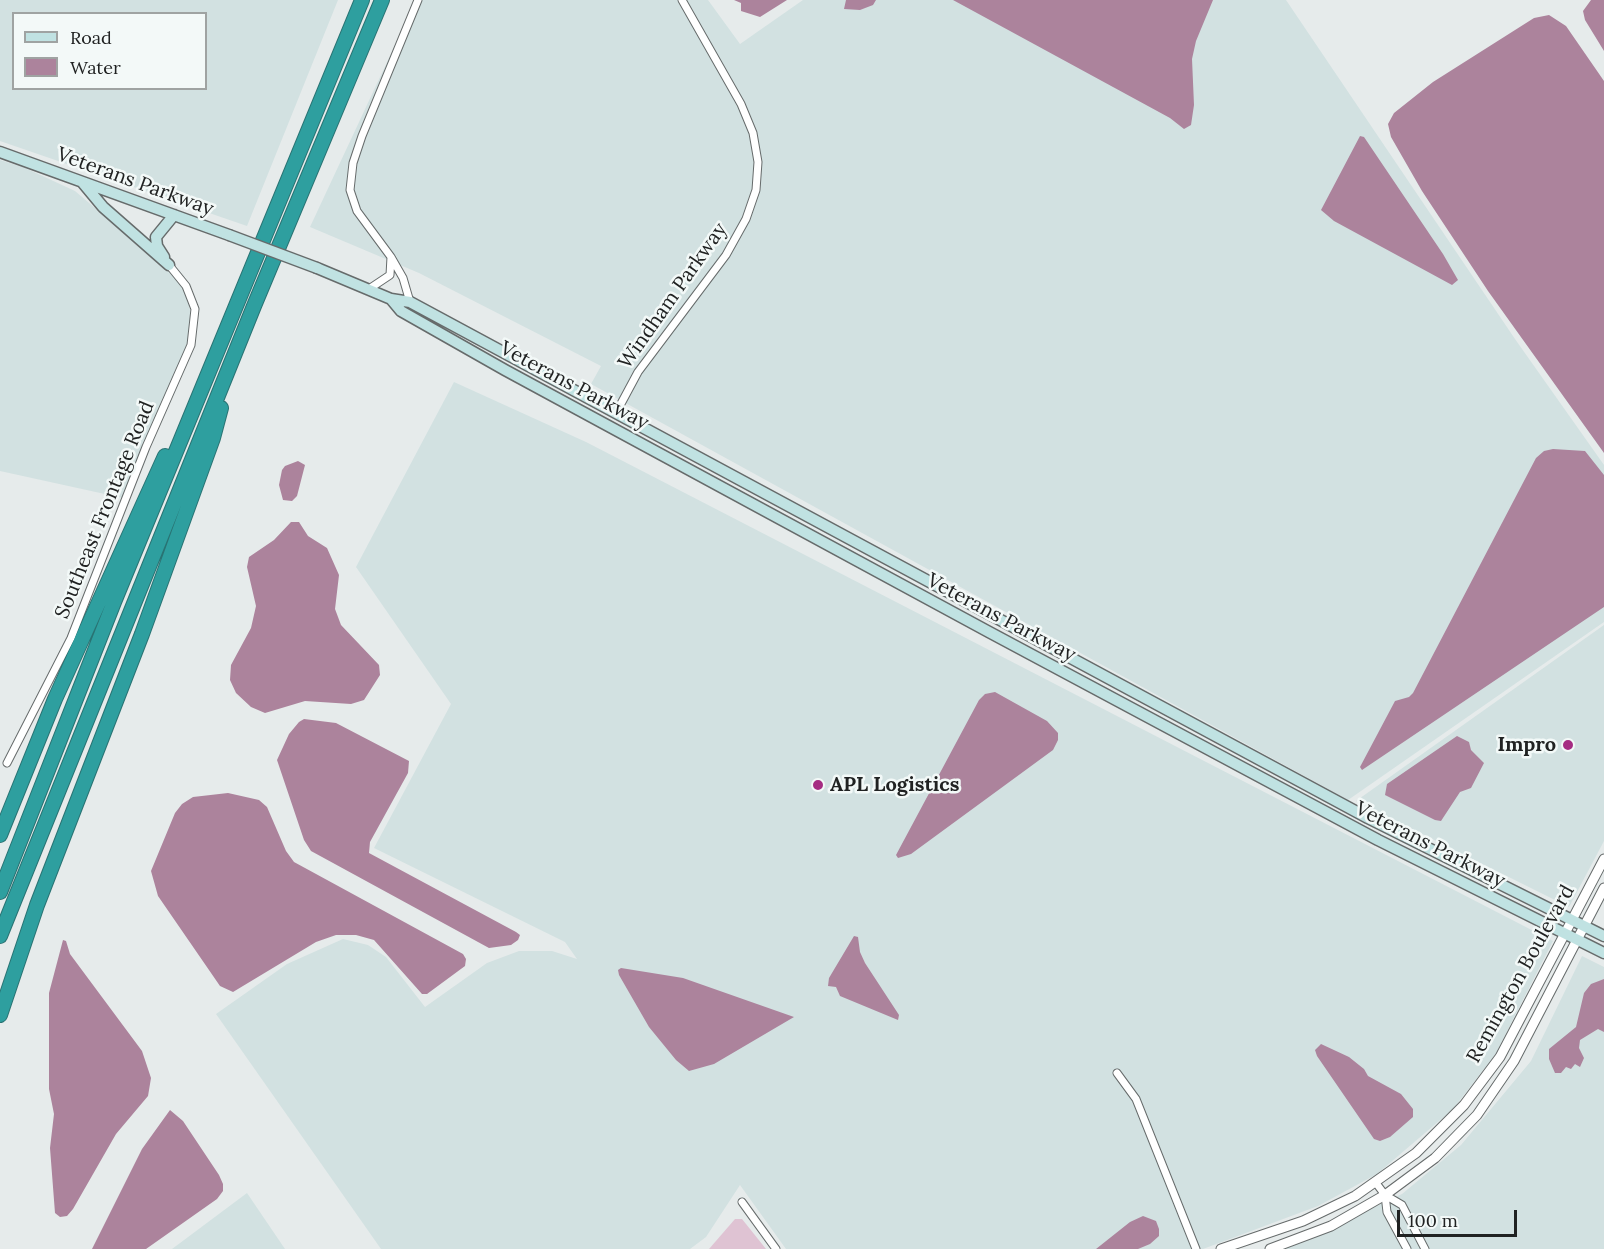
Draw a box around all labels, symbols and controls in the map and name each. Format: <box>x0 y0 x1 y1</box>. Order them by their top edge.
legend <box>12 12 207 90</box>
text: Road <box>70 26 112 49</box>
text: Water <box>70 56 121 79</box>
street label: Veterans Parkway <box>53 142 217 222</box>
street label: Windham Parkway <box>614 218 732 374</box>
street label: Veterans Parkway <box>495 337 653 435</box>
street label: Southeast Frontage Road <box>50 398 160 622</box>
street label: Veterans Parkway <box>922 569 1080 667</box>
place label: Impro <box>1497 733 1556 757</box>
marker: Impro <box>1561 738 1575 752</box>
place label: APL Logistics <box>830 773 959 797</box>
marker: APL Logistics <box>811 778 825 792</box>
street label: Veterans Parkway <box>1351 797 1509 893</box>
street label: Remington Boulevard <box>1462 881 1580 1067</box>
scale bar <box>1400 1198 1520 1236</box>
text: 100 m <box>1408 1209 1458 1232</box>

